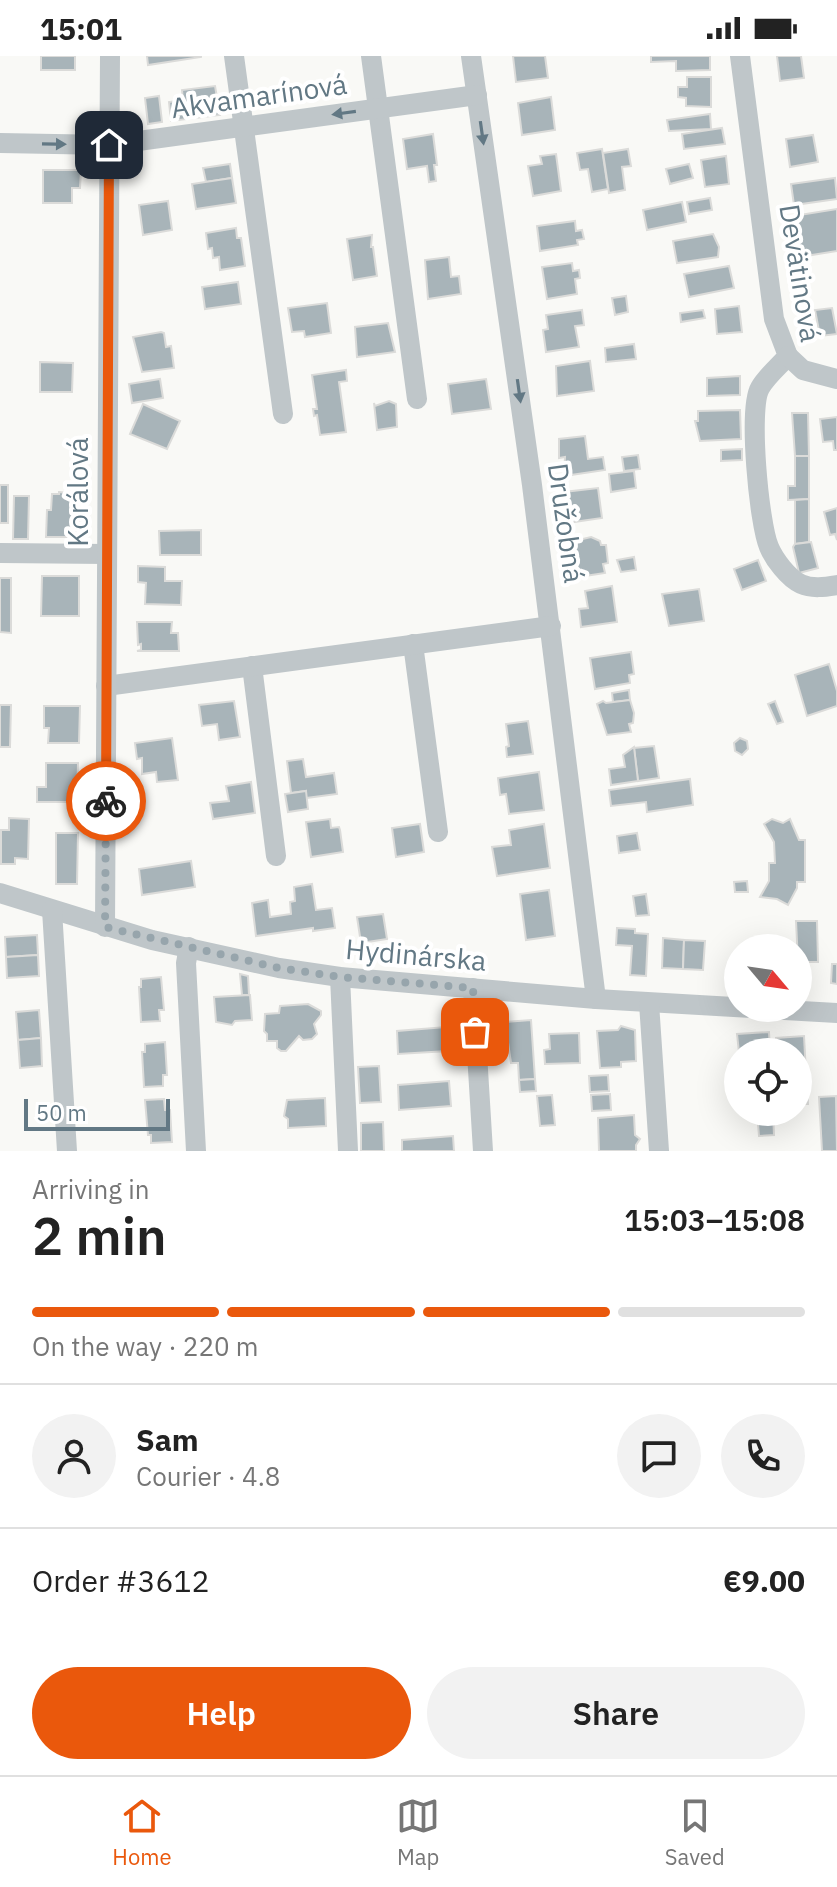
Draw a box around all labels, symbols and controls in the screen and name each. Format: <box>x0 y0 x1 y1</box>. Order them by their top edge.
text: 15:01 <box>40 9 122 48</box>
street label: Akvamarínová <box>169 65 349 126</box>
one-way arrow <box>331 107 356 120</box>
pin <box>75 111 143 179</box>
one-way arrow <box>476 121 489 146</box>
icon: home <box>87 123 131 167</box>
one-way arrow <box>42 138 67 150</box>
street label: Devätinová <box>771 201 830 345</box>
one-way arrow <box>513 378 526 403</box>
street label: Korálová <box>59 437 96 547</box>
street label: Družobná <box>540 461 593 585</box>
courier <box>66 761 146 841</box>
icon: bike <box>84 779 128 823</box>
street label: Hydinárska <box>344 930 488 979</box>
north arrow <box>724 934 812 1022</box>
map controls <box>724 934 812 1126</box>
pin <box>441 998 509 1066</box>
icon: bag <box>453 1010 497 1054</box>
button: locate <box>724 1038 812 1126</box>
scale bar <box>24 1095 170 1131</box>
text: 50 m <box>36 1098 87 1127</box>
text: Arriving in <box>32 1172 149 1206</box>
text: 15:03–15:08 <box>624 1200 805 1239</box>
text: 2 min <box>32 1202 167 1269</box>
text: On the way · 220 m <box>32 1329 258 1363</box>
button: person <box>32 1414 116 1498</box>
button: chat <box>617 1414 701 1498</box>
button: phone <box>721 1414 805 1498</box>
text: Sam <box>136 1420 199 1459</box>
text: Courier · 4.8 <box>136 1459 280 1493</box>
text: Order #3612 <box>32 1561 209 1600</box>
text: €9.00 <box>723 1561 805 1600</box>
button: Help <box>32 1667 411 1759</box>
button: Share <box>427 1667 805 1759</box>
tab: Home <box>112 1794 172 1871</box>
tab: Map <box>396 1794 440 1871</box>
tab: Saved <box>665 1794 725 1871</box>

